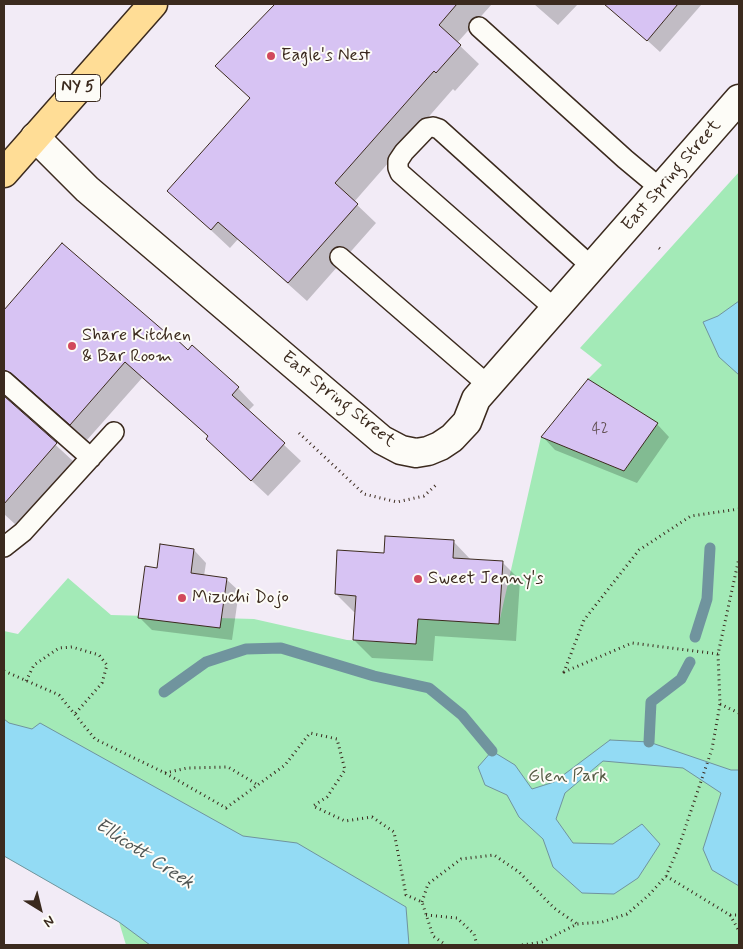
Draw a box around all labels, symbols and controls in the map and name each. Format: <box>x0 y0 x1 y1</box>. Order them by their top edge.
place label: Eagle's Nest <box>281 45 371 67</box>
marker: Eagle's Nest <box>265 50 277 62</box>
road number: NY 5 <box>56 75 100 102</box>
street label: East Spring Street <box>618 116 726 236</box>
place label: Share Kitchen & Bar Room <box>82 325 191 368</box>
marker: Share Kitchen & Bar Room <box>66 340 78 352</box>
street label: East Spring Street <box>276 347 400 453</box>
house number: 42 <box>592 421 608 439</box>
place label: Sweet Jenny's <box>428 568 543 590</box>
marker: Sweet Jenny's <box>412 573 424 585</box>
place label: Mizuchi Dojo <box>192 587 289 609</box>
marker: Mizuchi Dojo <box>176 592 188 604</box>
park label: Glen Park <box>528 766 608 788</box>
water label: Ellicott Creek <box>90 815 198 895</box>
north arrow <box>15 884 65 934</box>
text: N <box>40 911 58 931</box>

